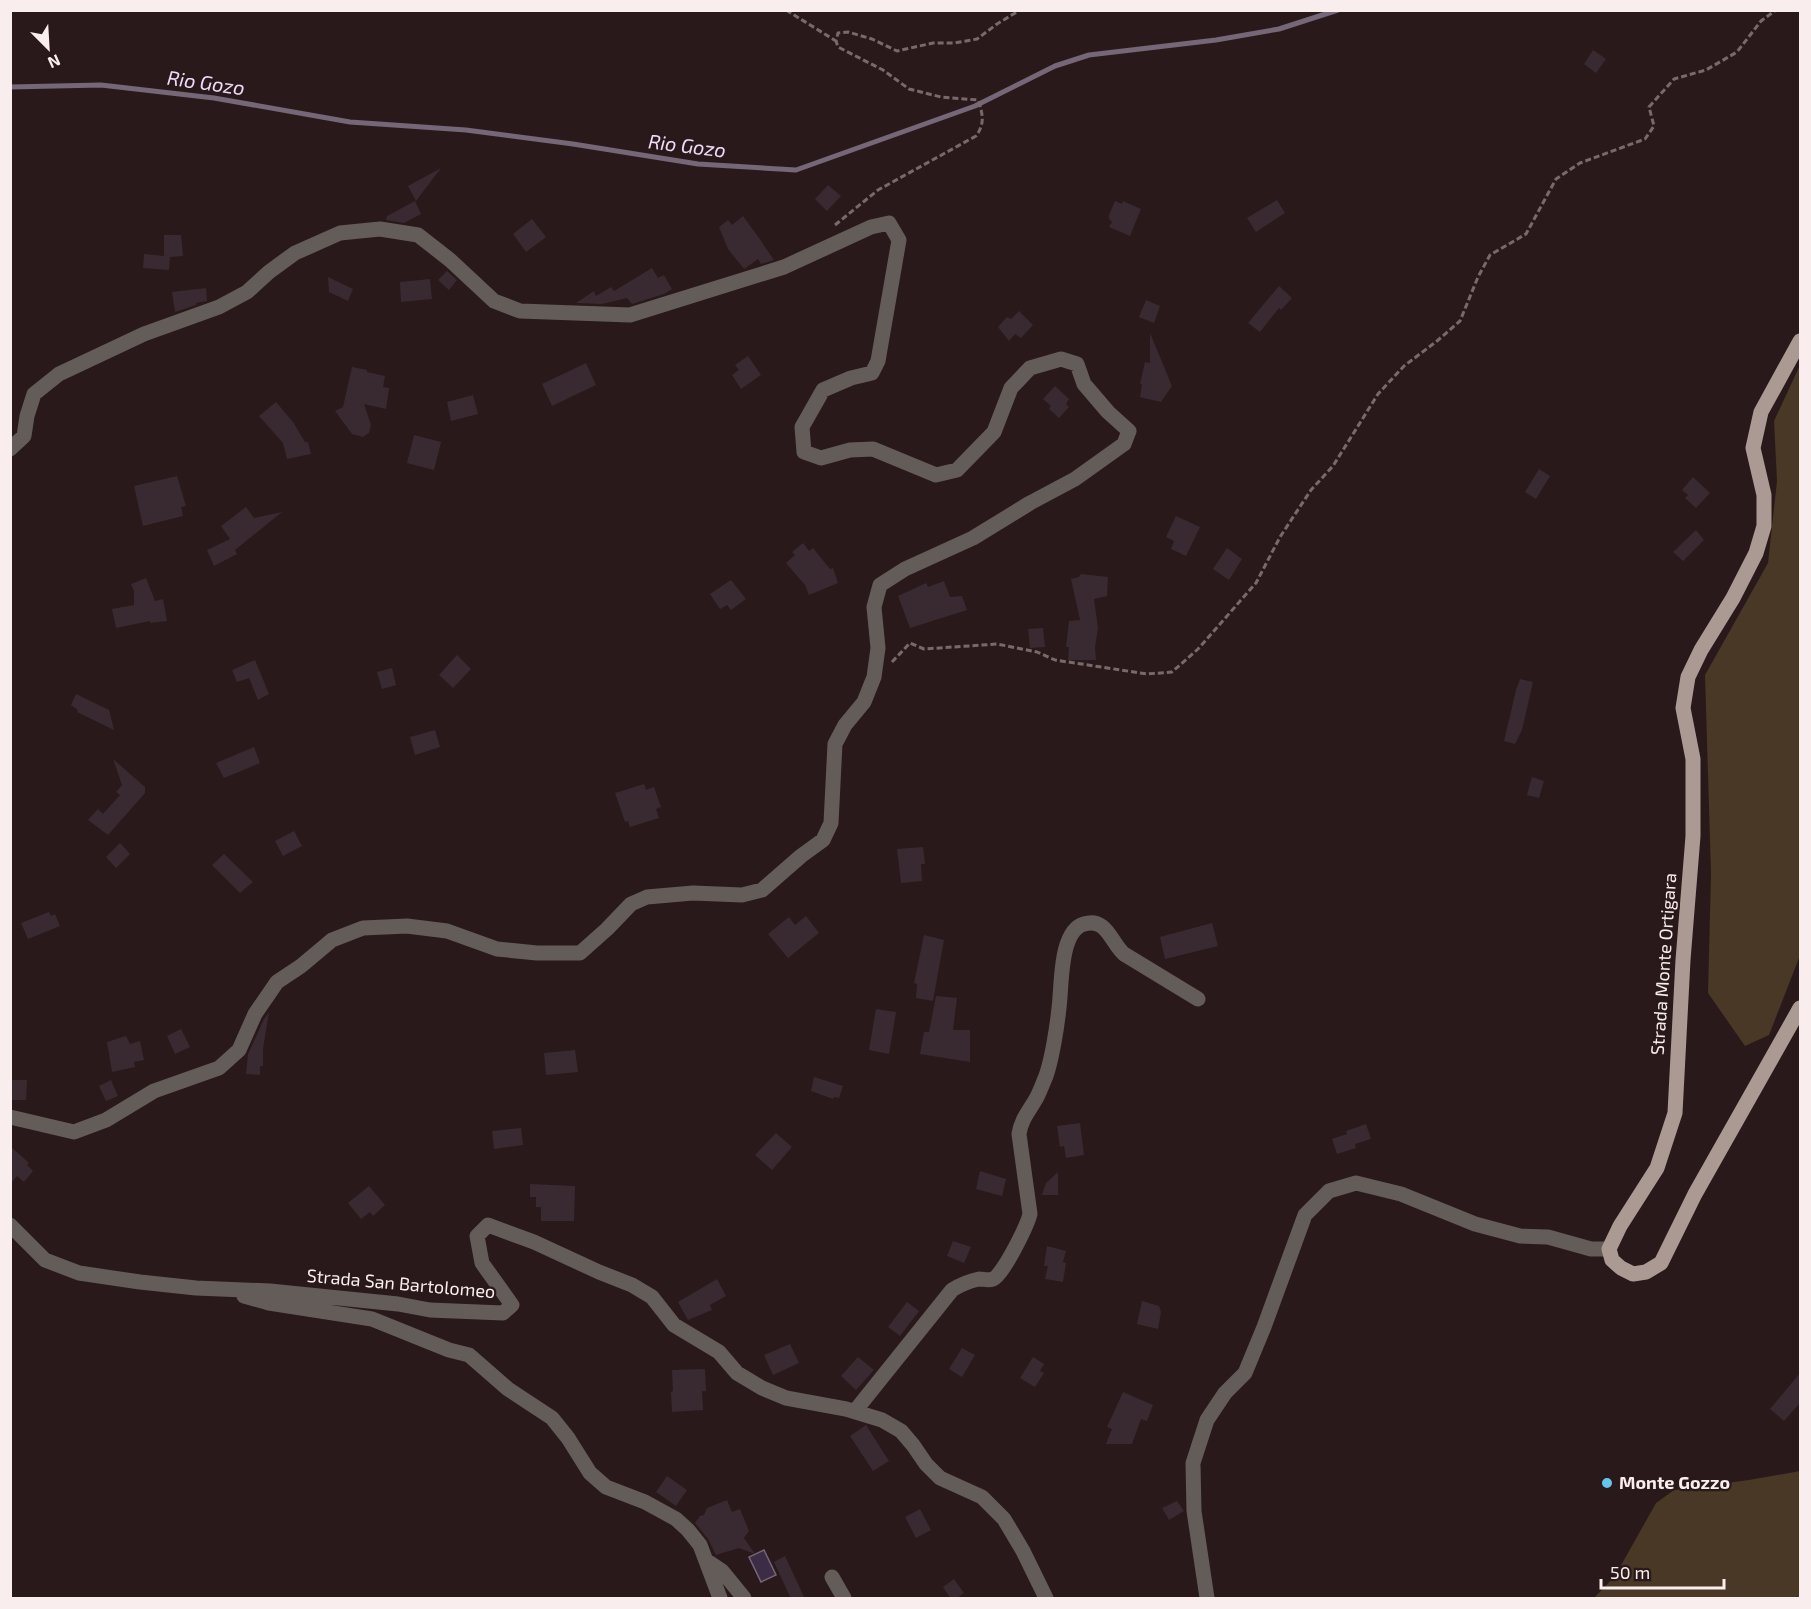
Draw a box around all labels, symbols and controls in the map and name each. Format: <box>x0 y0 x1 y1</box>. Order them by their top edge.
north arrow <box>18 18 78 78</box>
text: N <box>45 51 63 73</box>
water label: Rio Gozo <box>166 65 246 99</box>
water label: Rio Gozo <box>647 128 727 162</box>
street label: Strada Monte Ortigara <box>1646 872 1680 1056</box>
street label: Strada San Bartolomeo <box>306 1264 496 1302</box>
place label: Monte Gozzo <box>1619 1471 1730 1493</box>
marker: Monte Gozzo <box>1600 1476 1614 1490</box>
scale bar <box>1601 1552 1724 1590</box>
text: 50 m <box>1610 1561 1650 1583</box>

